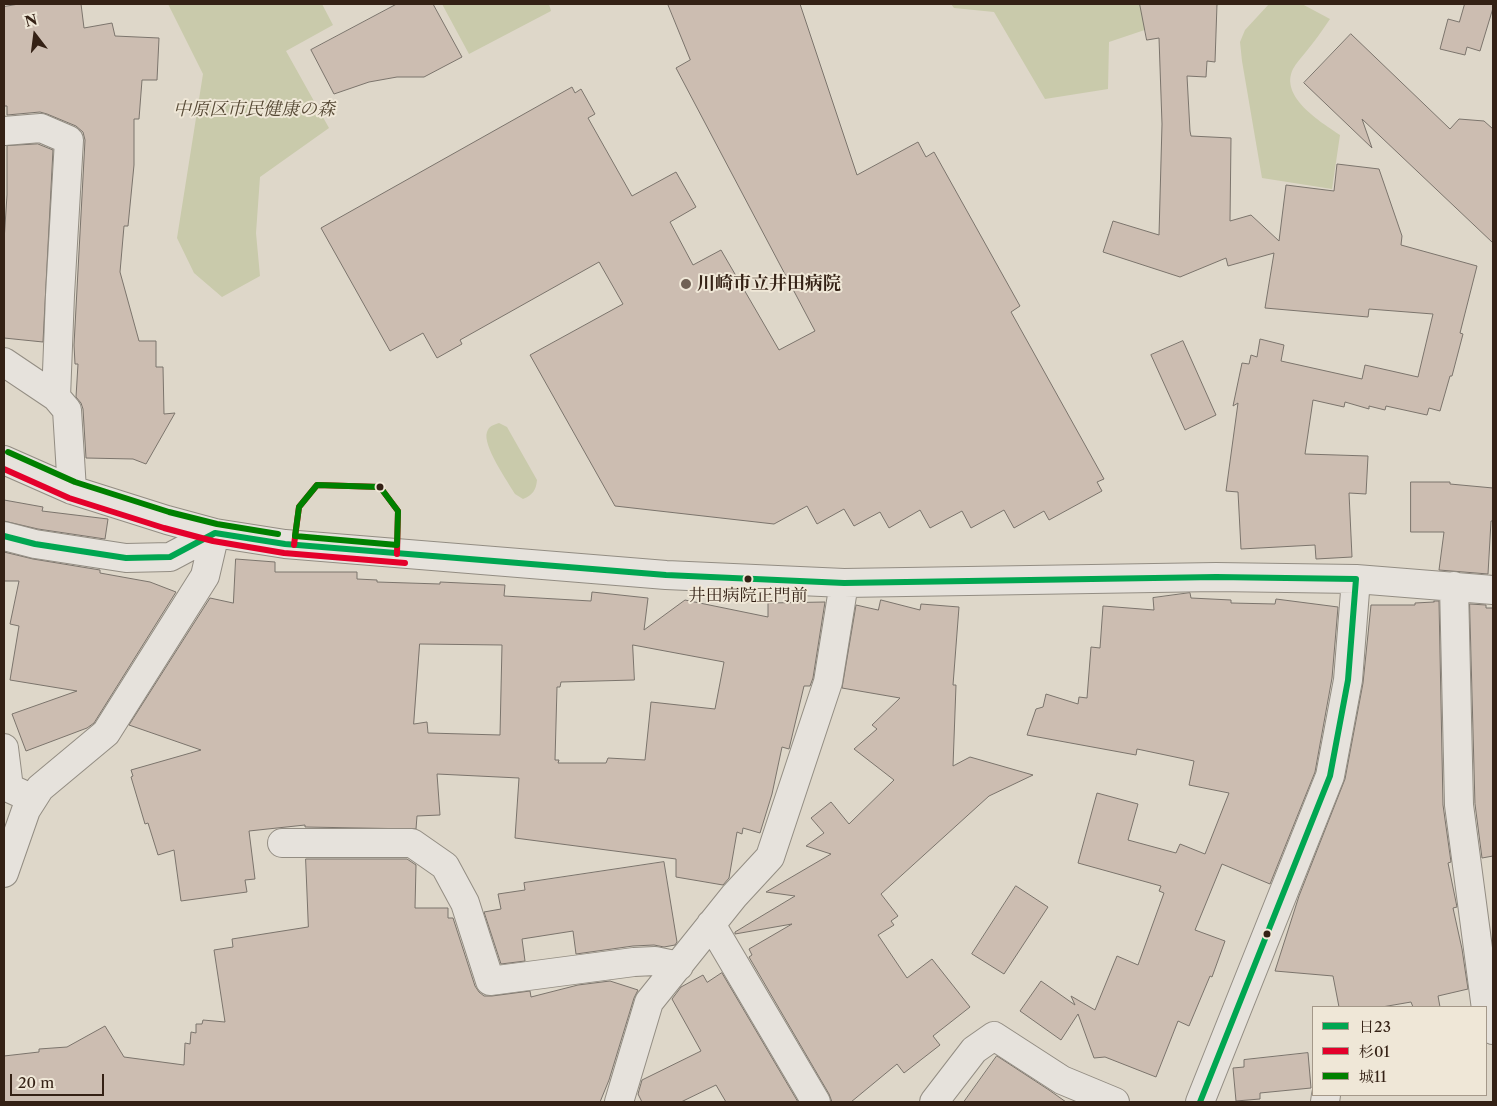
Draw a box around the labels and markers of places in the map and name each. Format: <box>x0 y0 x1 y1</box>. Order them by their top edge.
place label: 川崎市立井田病院 <box>697 273 841 295</box>
marker: 川崎市立井田病院 <box>679 277 693 291</box>
unlabelled marker <box>375 482 385 492</box>
marker: 井田病院正門前 <box>743 574 753 584</box>
place label: 井田病院正門前 <box>689 586 807 606</box>
unlabelled marker <box>1262 929 1272 939</box>

